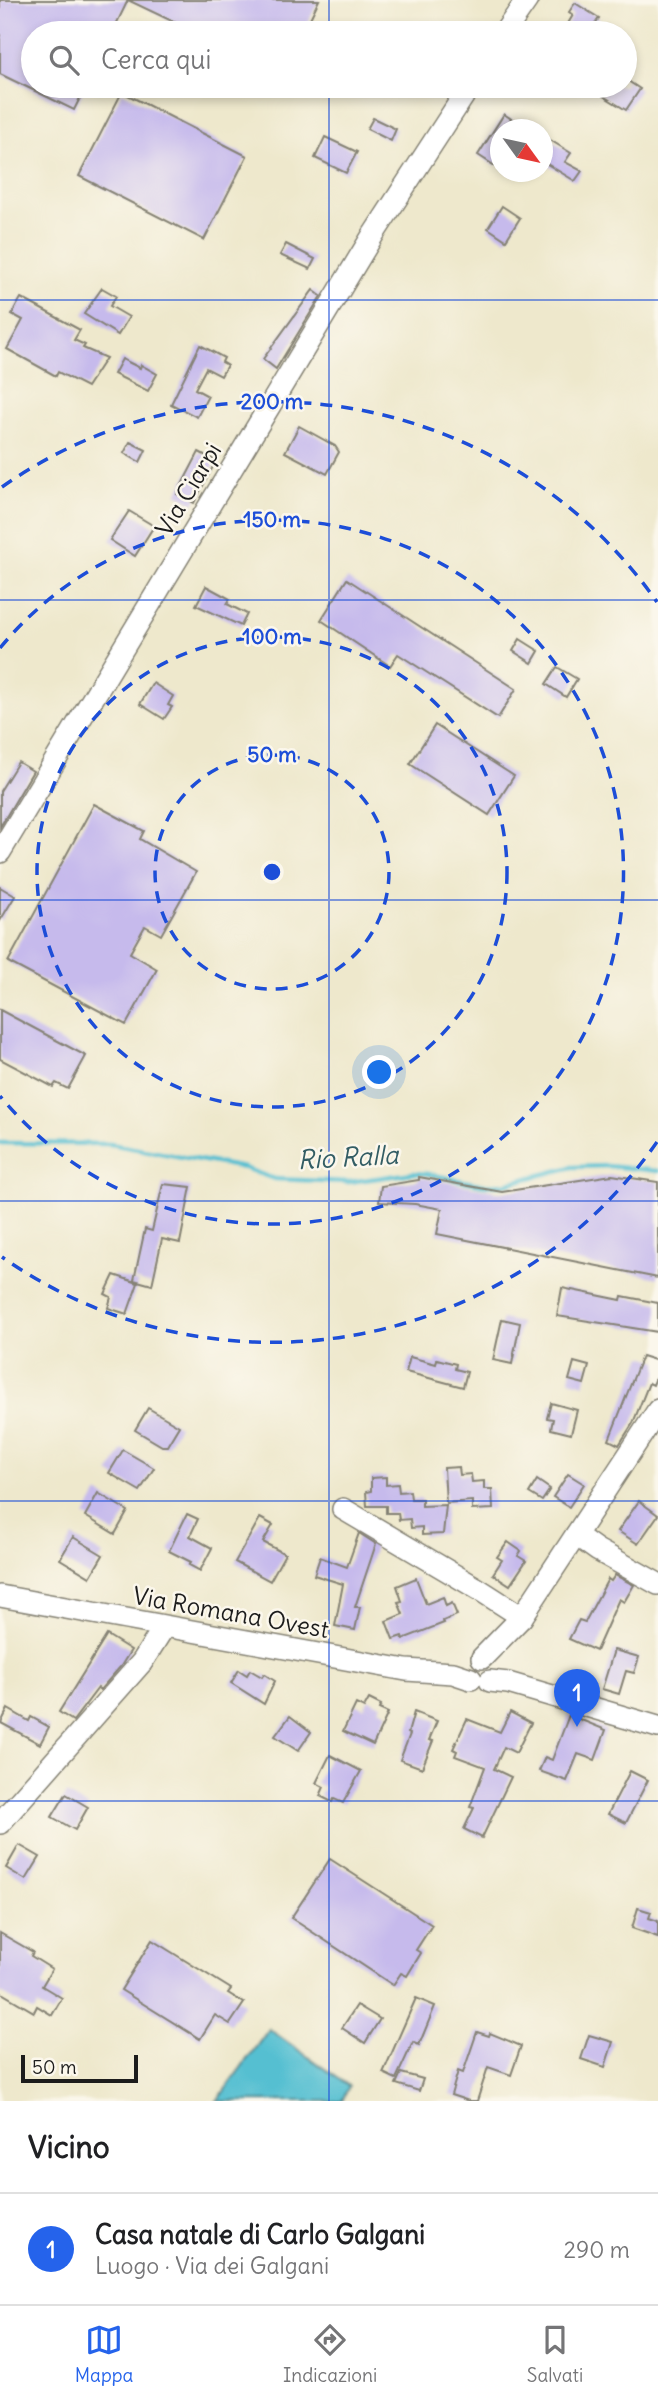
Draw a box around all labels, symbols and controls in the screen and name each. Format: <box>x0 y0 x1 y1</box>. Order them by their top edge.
search box <box>21 21 637 98</box>
icon: search <box>45 41 83 79</box>
text: Cerca qui <box>101 43 211 76</box>
north arrow <box>490 119 553 182</box>
text: 200 m <box>241 388 304 415</box>
street label: Via Ciarpi <box>148 437 228 541</box>
text: 150 m <box>243 506 301 533</box>
text: 100 m <box>242 623 302 650</box>
text: 50 m <box>247 741 297 768</box>
centre of rings <box>260 860 284 884</box>
your location <box>362 1055 396 1089</box>
water label: Rio Ralla <box>297 1138 400 1176</box>
street label: Via Romana Ovest <box>131 1580 331 1644</box>
pin: 1 <box>554 1669 600 1727</box>
scale bar <box>21 2052 138 2084</box>
text: 50 m <box>32 2055 77 2079</box>
text: Vicino <box>28 2128 110 2166</box>
text: Casa natale di Carlo Galgani <box>95 2218 425 2251</box>
text: 1 <box>46 2235 56 2264</box>
text: 290 m <box>563 2235 630 2264</box>
text: Luogo · Via dei Galgani <box>95 2251 329 2280</box>
tab: Mappa <box>75 2321 133 2387</box>
tab: Indicazioni <box>283 2321 377 2387</box>
tab: Salvati <box>527 2321 583 2387</box>

